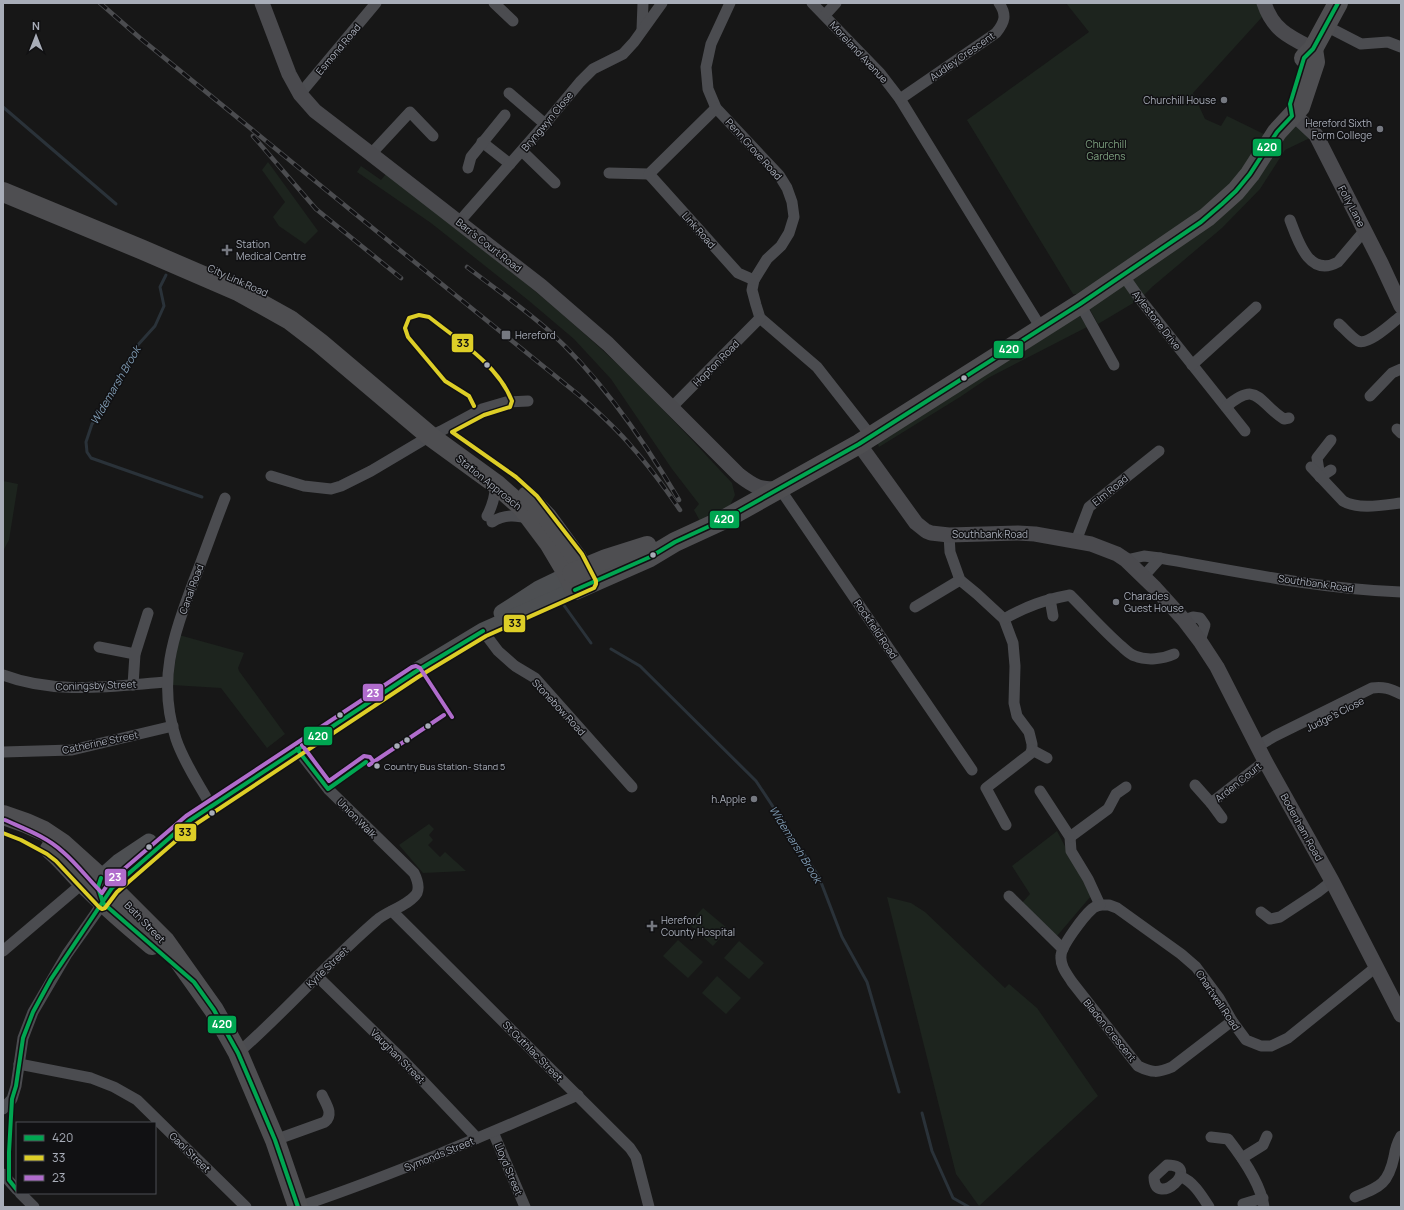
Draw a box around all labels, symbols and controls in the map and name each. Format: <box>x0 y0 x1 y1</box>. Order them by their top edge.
north arrow <box>16 16 56 56</box>
text: N <box>32 18 40 33</box>
street label: Moreland Avenue <box>827 18 891 86</box>
street label: Esmond Road <box>312 20 364 78</box>
street label: Audley Crescent <box>927 28 997 84</box>
street label: Bryngwyn Close <box>518 88 576 154</box>
place label: Churchill House <box>1143 93 1216 107</box>
marker: Churchill House <box>1219 95 1229 105</box>
street label: Penn Grove Road <box>723 115 785 183</box>
place label: Hereford Sixth Form College <box>1306 116 1372 142</box>
marker: Hereford Sixth Form College <box>1375 124 1385 134</box>
park label: Churchill Gardens <box>1085 137 1127 163</box>
line badge: 420 <box>1252 138 1282 157</box>
text: 420 <box>1257 139 1277 154</box>
street label: Folly Lane <box>1335 183 1369 229</box>
street label: Link Road <box>679 209 719 251</box>
street label: Barr's Court Road <box>453 215 525 275</box>
place label: Station Medical Centre <box>236 237 306 263</box>
marker: Station Medical Centre <box>221 244 233 256</box>
street label: City Link Road <box>206 260 270 300</box>
street label: Aylestone Drive <box>1130 288 1185 353</box>
place label: Hereford <box>515 328 556 342</box>
marker: Hereford <box>500 329 512 341</box>
line badge: 33 <box>451 333 474 353</box>
text: 33 <box>457 335 469 350</box>
street label: Hopton Road <box>690 337 742 389</box>
line badge: 420 <box>993 340 1024 359</box>
text: 420 <box>999 341 1019 356</box>
water label: Widemarsh Brook <box>86 342 144 427</box>
unlabelled marker <box>482 360 492 370</box>
unlabelled marker <box>959 373 969 383</box>
street label: Station Approach <box>453 451 525 513</box>
street label: Elm Road <box>1089 471 1131 509</box>
line badge: 420 <box>709 510 740 529</box>
text: 420 <box>714 511 734 526</box>
street label: Southbank Road <box>952 527 1028 541</box>
unlabelled marker <box>648 550 658 560</box>
street label: Canal Road <box>175 562 207 616</box>
street label: Southbank Road <box>1277 571 1355 595</box>
place label: Charades Guest House <box>1124 589 1184 615</box>
street label: Rockfield Road <box>851 597 901 661</box>
marker: Charades Guest House <box>1111 597 1121 607</box>
line badge: 33 <box>503 614 526 633</box>
text: 33 <box>509 615 521 630</box>
street label: Stonebow Road <box>529 676 589 738</box>
street label: Coningsby Street <box>55 677 137 693</box>
line badge: 23 <box>362 683 384 702</box>
text: 23 <box>367 685 379 700</box>
street label: Judge's Close <box>1304 693 1367 735</box>
unlabelled marker <box>335 710 345 720</box>
unlabelled marker <box>423 721 433 731</box>
line badge: 420 <box>303 726 333 746</box>
street label: Catherine Street <box>61 727 139 757</box>
text: 420 <box>308 728 328 743</box>
unlabelled marker <box>402 735 412 745</box>
unlabelled marker <box>392 741 402 751</box>
street label: Arden Court <box>1212 759 1264 805</box>
place label: Country Bus Station- Stand 5 <box>384 760 505 773</box>
marker: Country Bus Station- Stand 5 <box>372 761 382 771</box>
street label: Bodenham Road <box>1278 791 1326 863</box>
place label: h.Apple <box>711 792 746 806</box>
marker: h.Apple <box>749 794 759 804</box>
street label: Union Walk <box>334 795 381 842</box>
water label: Widemarsh Brook <box>766 803 827 887</box>
unlabelled marker <box>207 808 217 818</box>
line badge: 33 <box>174 823 197 842</box>
text: 33 <box>179 824 191 839</box>
unlabelled marker <box>144 842 154 852</box>
line badge: 23 <box>104 868 127 887</box>
text: 23 <box>109 869 121 884</box>
street label: Bath Street <box>122 898 168 946</box>
place label: Hereford County Hospital <box>661 913 735 939</box>
marker: Hereford County Hospital <box>646 920 658 932</box>
street label: Kyrle Street <box>303 943 351 991</box>
street label: Chartwell Road <box>1193 967 1243 1033</box>
street label: Bladon Crescent <box>1080 996 1140 1064</box>
line badge: 420 <box>207 1015 237 1034</box>
text: 420 <box>212 1016 232 1031</box>
street label: St Guthlac Street <box>500 1018 566 1084</box>
street label: Vaughan Street <box>368 1026 428 1086</box>
legend <box>16 1122 156 1194</box>
text: 420 <box>52 1129 73 1146</box>
street label: Gaol Street <box>166 1129 214 1175</box>
street label: Symonds Street <box>402 1134 476 1174</box>
street label: Lloyd Street <box>492 1141 526 1197</box>
text: 33 <box>52 1149 65 1166</box>
text: 23 <box>52 1169 65 1186</box>

